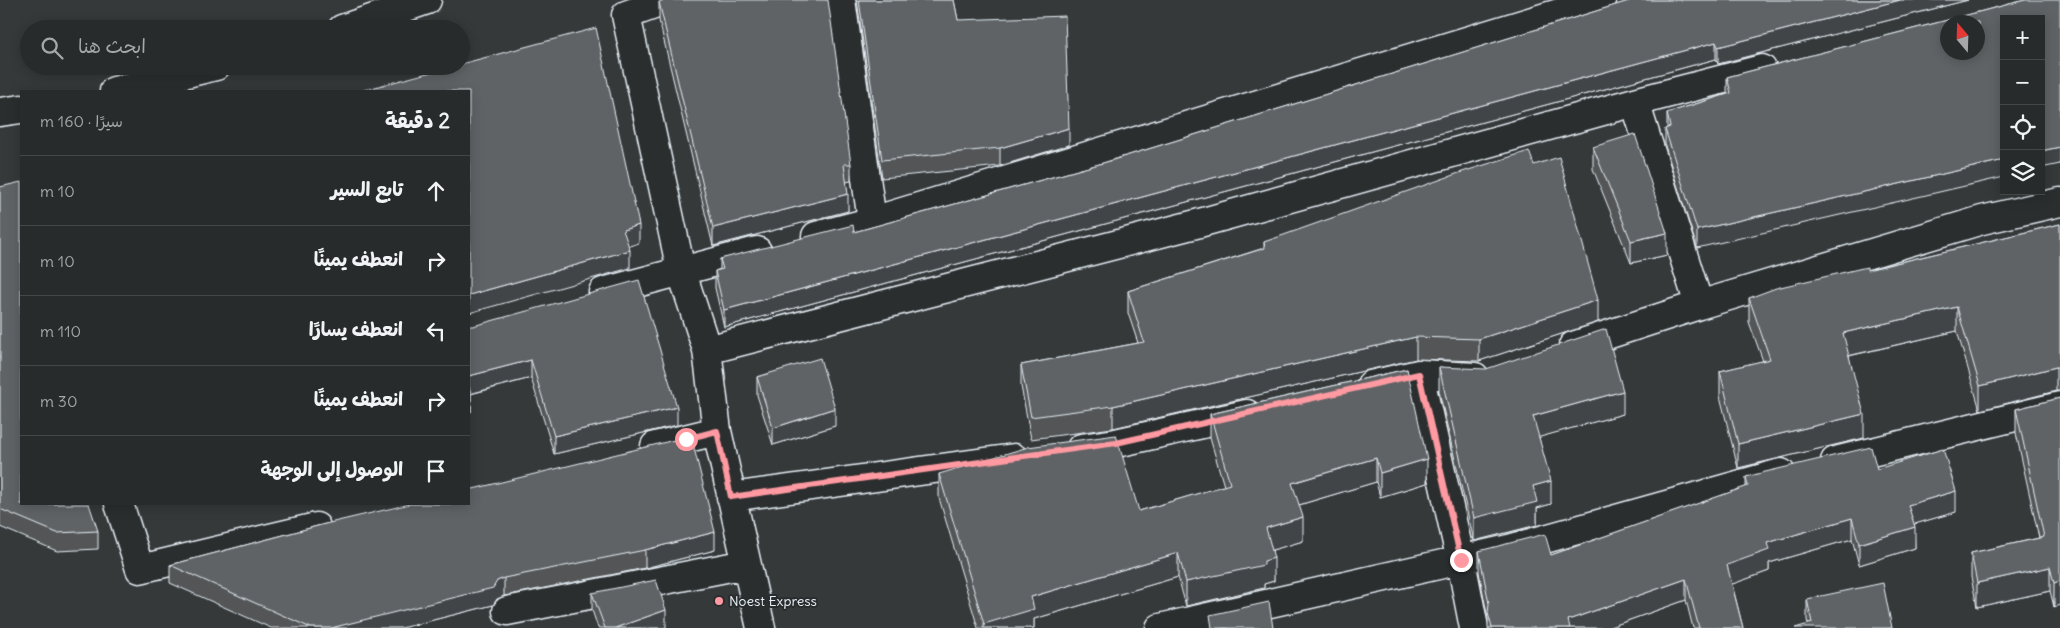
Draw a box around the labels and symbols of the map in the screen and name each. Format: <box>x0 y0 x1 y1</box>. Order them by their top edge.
north arrow <box>1940 15 1985 60</box>
route start <box>675 428 698 451</box>
route end <box>1450 549 1473 572</box>
place label: Noest Express <box>729 592 817 610</box>
marker: Noest Express <box>713 595 725 607</box>

